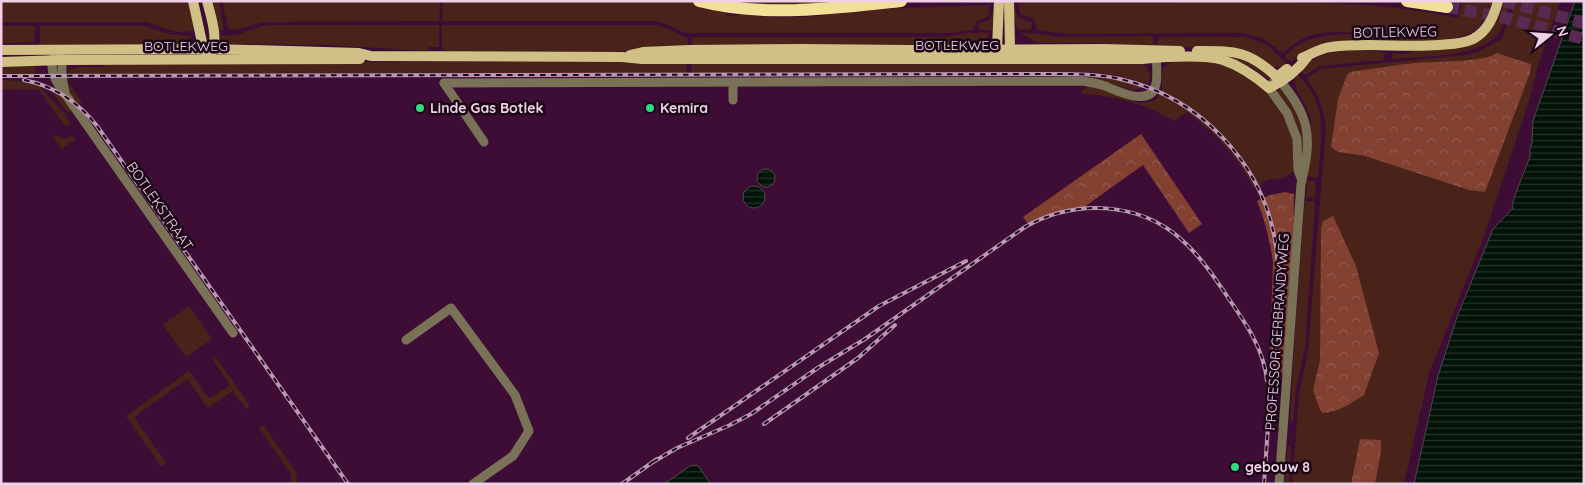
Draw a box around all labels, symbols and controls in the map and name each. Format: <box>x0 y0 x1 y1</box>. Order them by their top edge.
north arrow <box>1525 10 1575 60</box>
street label: BOTLEKWEG <box>1353 22 1437 42</box>
text: N <box>1552 24 1573 39</box>
street label: BOTLEKWEG <box>915 36 999 54</box>
street label: BOTLEKWEG <box>144 37 228 55</box>
place label: Linde Gas Botlek <box>430 99 543 117</box>
place label: Kemira <box>660 99 708 117</box>
marker: Linde Gas Botlek <box>414 102 426 114</box>
marker: Kemira <box>644 102 656 114</box>
street label: BOTLEKSTRAAT <box>123 158 197 254</box>
street label: PROFESSOR GERBRANDYWEG <box>1261 233 1293 431</box>
place label: gebouw 8 <box>1245 458 1310 476</box>
marker: gebouw 8 <box>1229 461 1241 473</box>

